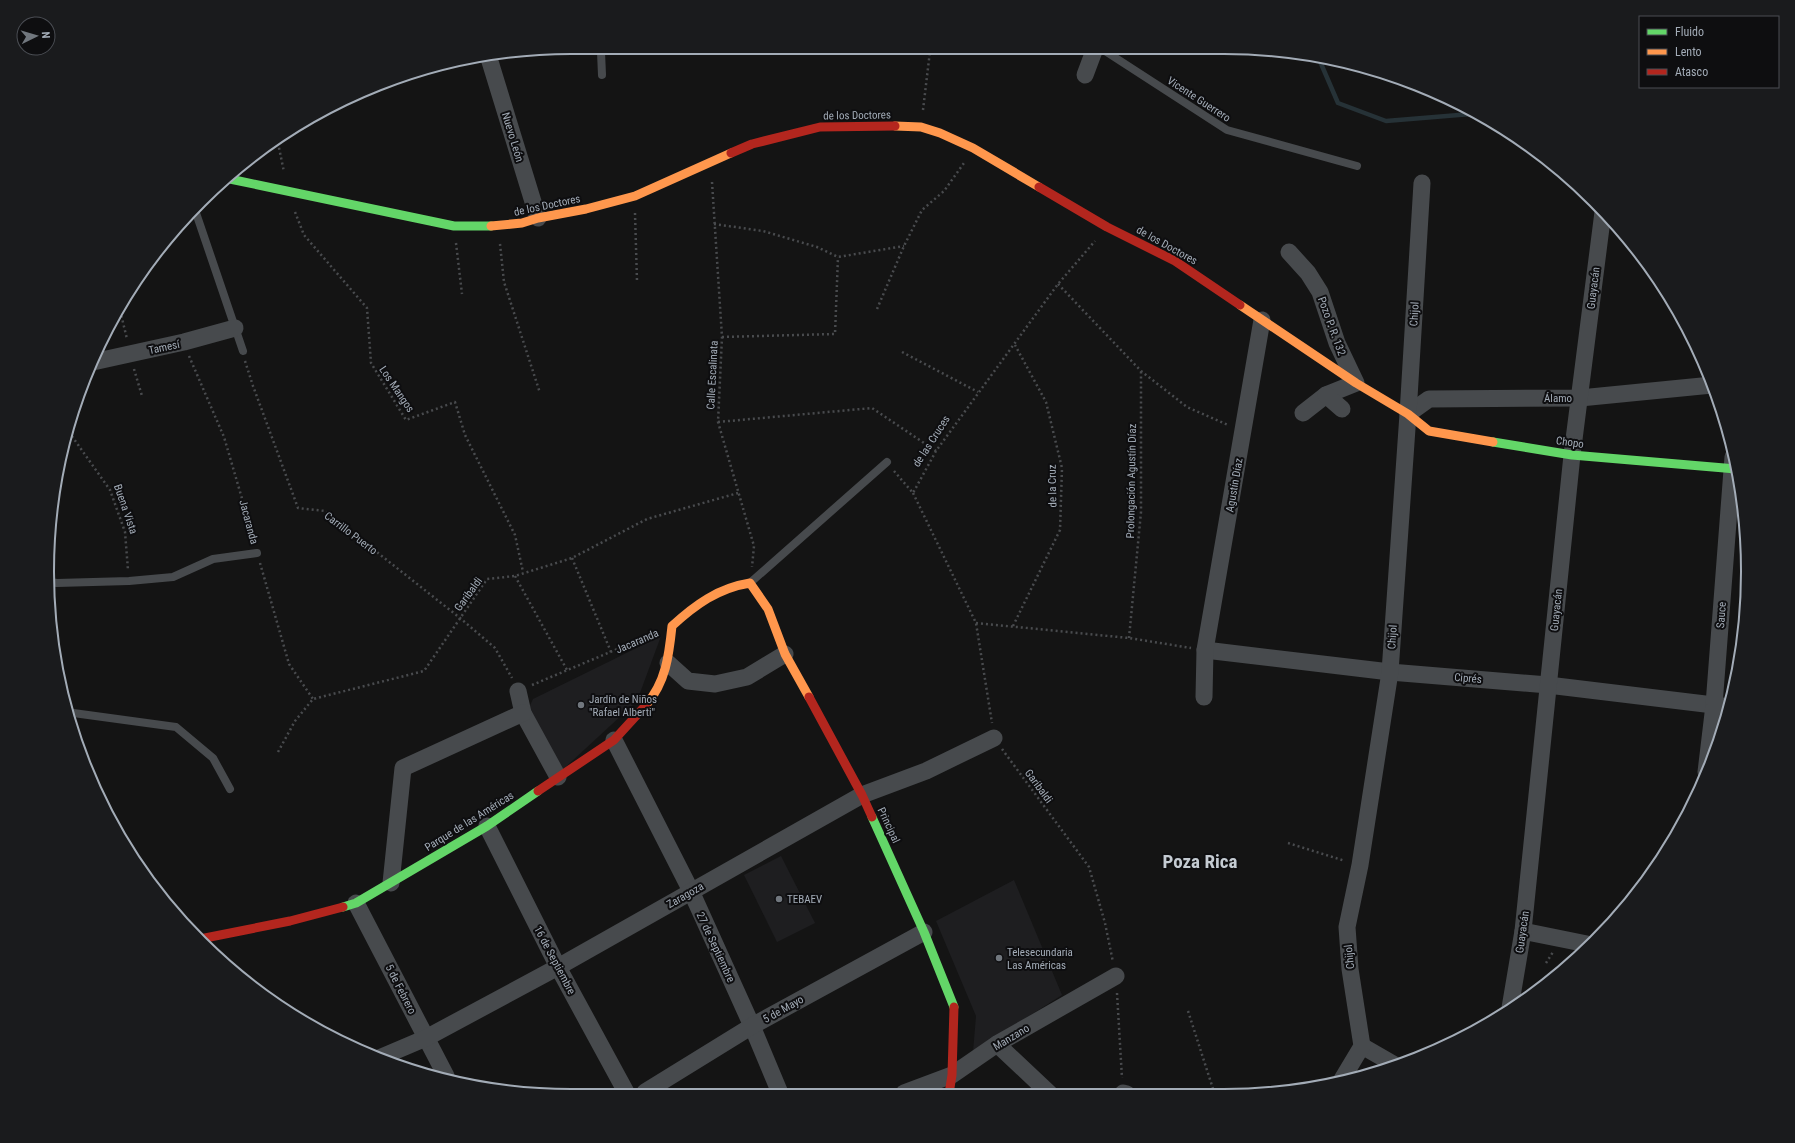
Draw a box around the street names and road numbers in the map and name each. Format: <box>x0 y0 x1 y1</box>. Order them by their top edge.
street label: Vicente Guerrero <box>1165 74 1233 125</box>
street label: de los Doctores <box>823 108 891 123</box>
street label: Nuevo León <box>499 111 526 163</box>
street label: de los Doctores <box>513 192 582 219</box>
street label: de los Doctores <box>1134 223 1200 268</box>
street label: Guayacán <box>1584 266 1603 310</box>
street label: Pozo P. R. 132 <box>1315 295 1348 357</box>
street label: Chijol <box>1407 301 1422 327</box>
street label: Tamesí <box>147 338 181 357</box>
street label: Calle Escalinata <box>704 340 721 410</box>
street label: Los Mangos <box>376 364 417 415</box>
street label: Álamo <box>1544 392 1572 405</box>
street label: de las Cruces <box>910 413 953 469</box>
street label: Prolongación Agustín Díaz <box>1124 423 1139 538</box>
street label: Chopo <box>1555 434 1585 451</box>
street label: Agustín Díaz <box>1223 457 1246 513</box>
street label: de la Cruz <box>1046 464 1059 508</box>
street label: Buena Vista <box>111 483 140 536</box>
street label: Jacaranda <box>236 499 261 546</box>
street label: Carrillo Puerto <box>322 509 380 558</box>
street label: Garibaldi <box>452 575 485 614</box>
street label: Guayacán <box>1548 588 1565 632</box>
street label: Sauce <box>1714 601 1729 629</box>
street label: Chijol <box>1385 624 1400 650</box>
street label: Jacaranda <box>614 627 661 656</box>
street label: Ciprés <box>1454 671 1482 686</box>
street label: Garibaldi <box>1022 767 1055 806</box>
street label: Parque de las Américas <box>422 789 516 854</box>
street label: Principal <box>875 805 902 845</box>
street label: Zaragoza <box>665 880 706 911</box>
street label: 27 de Septiembre <box>694 910 737 984</box>
street label: Guayacán <box>1513 910 1532 954</box>
street label: 16 de Septiembre <box>531 924 578 997</box>
street label: Chijol <box>1342 944 1357 970</box>
street label: 5 de Febrero <box>382 962 419 1017</box>
street label: 5 de Mayo <box>761 993 806 1026</box>
street label: Manzano <box>991 1021 1032 1053</box>

